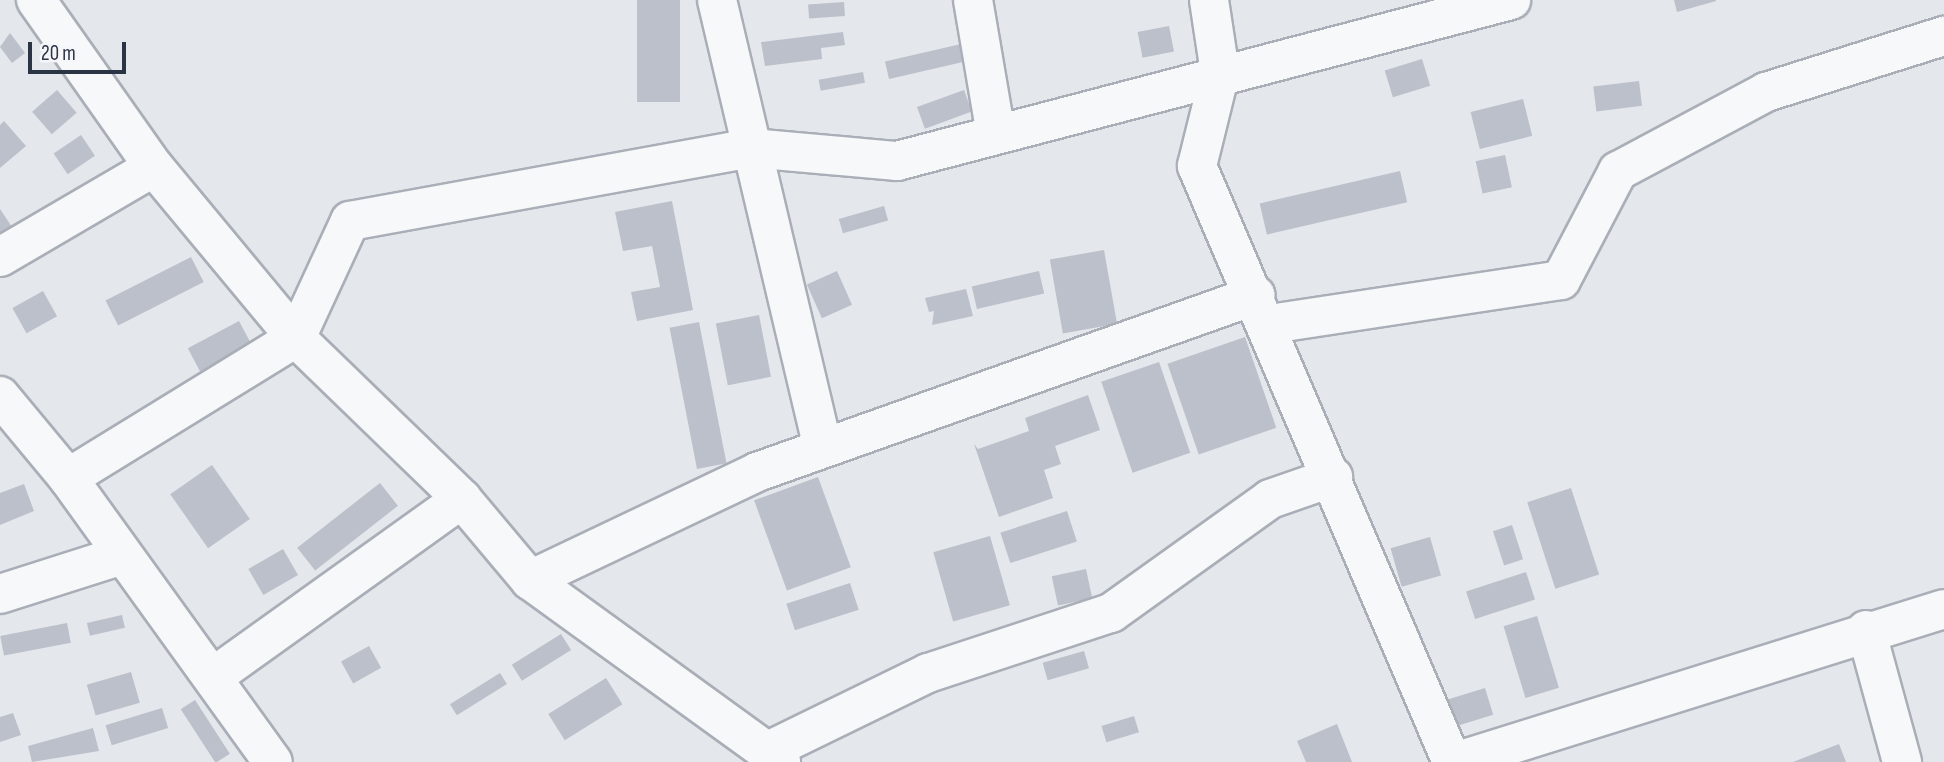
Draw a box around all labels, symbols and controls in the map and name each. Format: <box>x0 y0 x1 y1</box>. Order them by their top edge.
scale bar <box>32 28 130 72</box>
text: 20 m <box>41 41 76 66</box>

